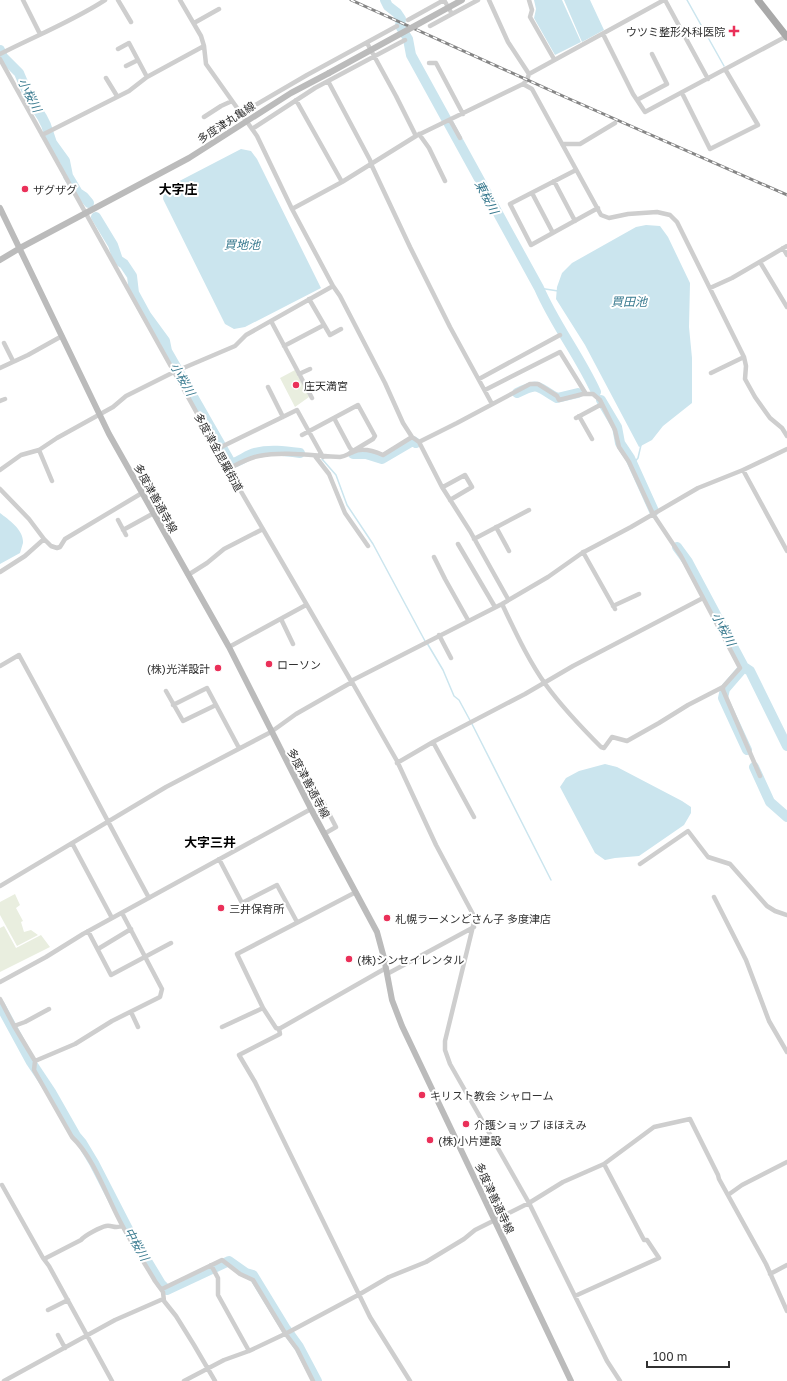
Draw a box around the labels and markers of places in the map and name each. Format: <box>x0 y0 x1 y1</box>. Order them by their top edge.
place label: ウツミ整形外科医院 <box>626 25 725 38</box>
marker: ウツミ整形外科医院 <box>728 25 740 37</box>
place label: ザグザグ <box>33 183 77 196</box>
marker: ザグザグ <box>20 184 30 194</box>
place label: 庄天満宮 <box>304 379 348 392</box>
marker: 庄天満宮 <box>291 380 301 390</box>
place label: ローソン <box>277 658 321 671</box>
marker: ローソン <box>264 659 274 669</box>
place label: (株)光洋設計 <box>147 662 210 675</box>
marker: (株)光洋設計 <box>213 663 223 673</box>
place label: 三井保育所 <box>229 902 285 915</box>
marker: 三井保育所 <box>216 903 226 913</box>
place label: 札幌ラーメンどさん子 多度津店 <box>395 912 551 925</box>
marker: 札幌ラーメンどさん子 多度津店 <box>382 913 392 923</box>
place label: (株)シンセイレンタル <box>357 953 464 966</box>
marker: (株)シンセイレンタル <box>344 954 354 964</box>
place label: キリスト教会 シャローム <box>430 1089 553 1102</box>
marker: キリスト教会 シャローム <box>417 1090 427 1100</box>
place label: 介護ショップ ほほえみ <box>474 1118 587 1131</box>
marker: 介護ショップ ほほえみ <box>461 1119 471 1129</box>
place label: (株)小片建設 <box>438 1134 501 1147</box>
marker: (株)小片建設 <box>425 1135 435 1145</box>

